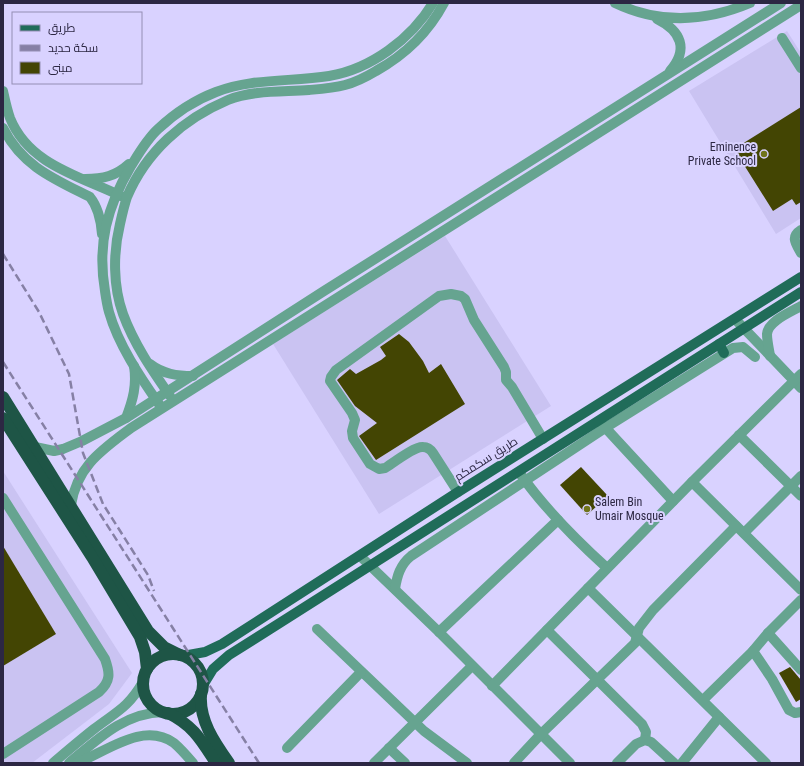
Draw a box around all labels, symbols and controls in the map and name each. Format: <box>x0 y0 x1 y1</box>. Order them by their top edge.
legend <box>12 12 142 84</box>
text: طريق <box>48 21 76 35</box>
text: سكة حديد <box>48 41 98 55</box>
text: مبنى <box>48 61 73 75</box>
place label: Eminence Private School <box>688 140 756 168</box>
marker: Eminence Private School <box>759 149 769 159</box>
street label: طريق سكمكم <box>452 434 521 485</box>
place label: Salem Bin Umair Mosque <box>595 495 664 523</box>
marker: Salem Bin Umair Mosque <box>582 504 592 514</box>

